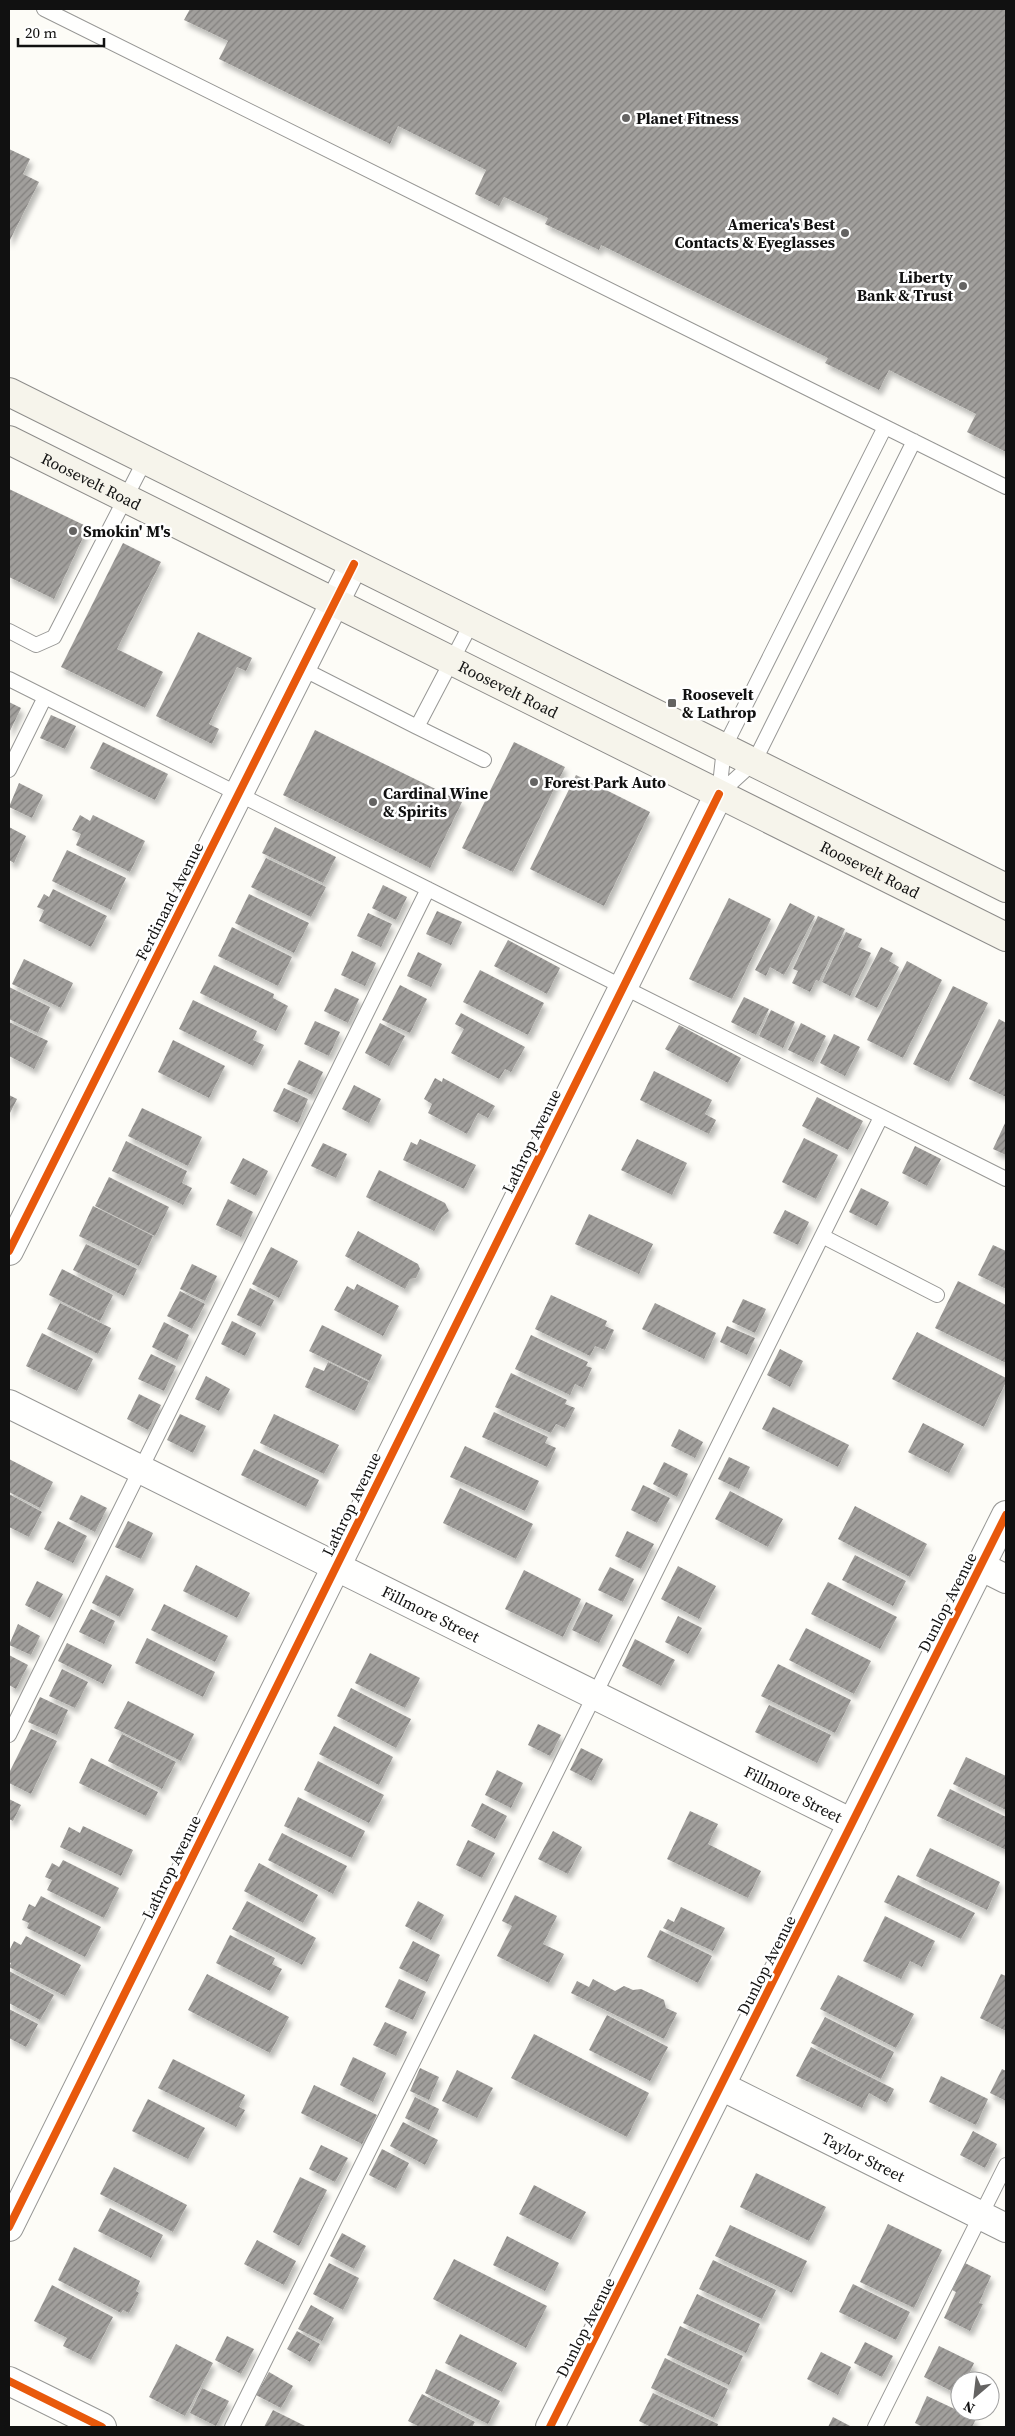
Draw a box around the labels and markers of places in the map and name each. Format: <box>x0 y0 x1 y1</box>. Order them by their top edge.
place label: Planet Fitness <box>636 107 739 129</box>
marker: Planet Fitness <box>620 112 632 124</box>
place label: America's Best Contacts & Eyeglasses <box>675 213 835 253</box>
marker: America's Best Contacts & Eyeglasses <box>839 227 851 239</box>
place label: Liberty Bank & Trust <box>857 266 953 306</box>
marker: Liberty Bank & Trust <box>957 280 969 292</box>
place label: Smokin' M's <box>83 520 171 542</box>
marker: Smokin' M's <box>67 525 79 537</box>
place label: Roosevelt & Lathrop <box>682 683 756 723</box>
marker: Roosevelt & Lathrop <box>666 697 678 709</box>
place label: Forest Park Auto <box>544 771 666 793</box>
marker: Forest Park Auto <box>528 776 540 788</box>
place label: Cardinal Wine & Spirits <box>383 782 488 822</box>
marker: Cardinal Wine & Spirits <box>367 796 379 808</box>

